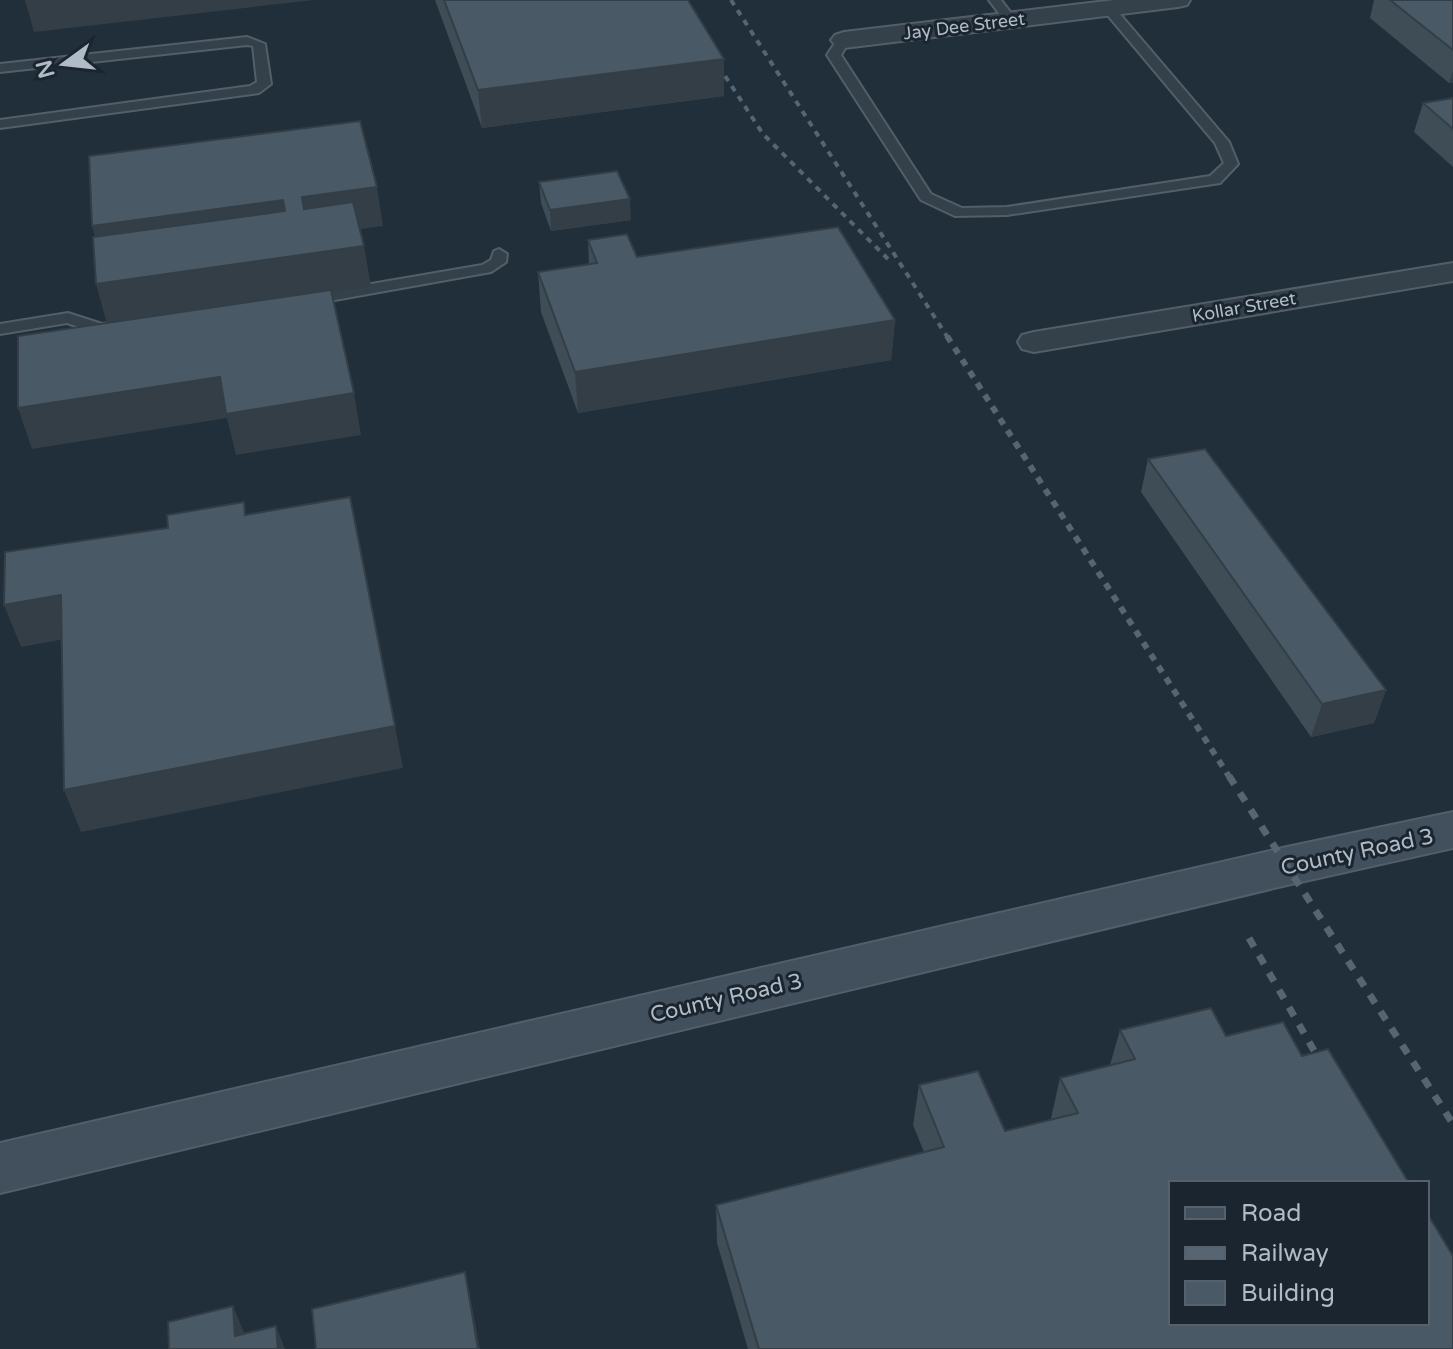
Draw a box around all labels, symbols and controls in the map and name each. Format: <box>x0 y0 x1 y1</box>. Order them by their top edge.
street label: Jay Dee Street <box>902 8 1026 44</box>
north arrow <box>24 24 104 104</box>
text: N <box>31 57 60 81</box>
street label: Kollar Street <box>1190 287 1298 327</box>
street label: County Road 3 <box>1278 823 1436 881</box>
street label: County Road 3 <box>648 968 805 1028</box>
legend <box>1169 1181 1429 1325</box>
text: Road <box>1241 1199 1301 1228</box>
text: Railway <box>1241 1239 1329 1268</box>
text: Building <box>1241 1279 1335 1308</box>

